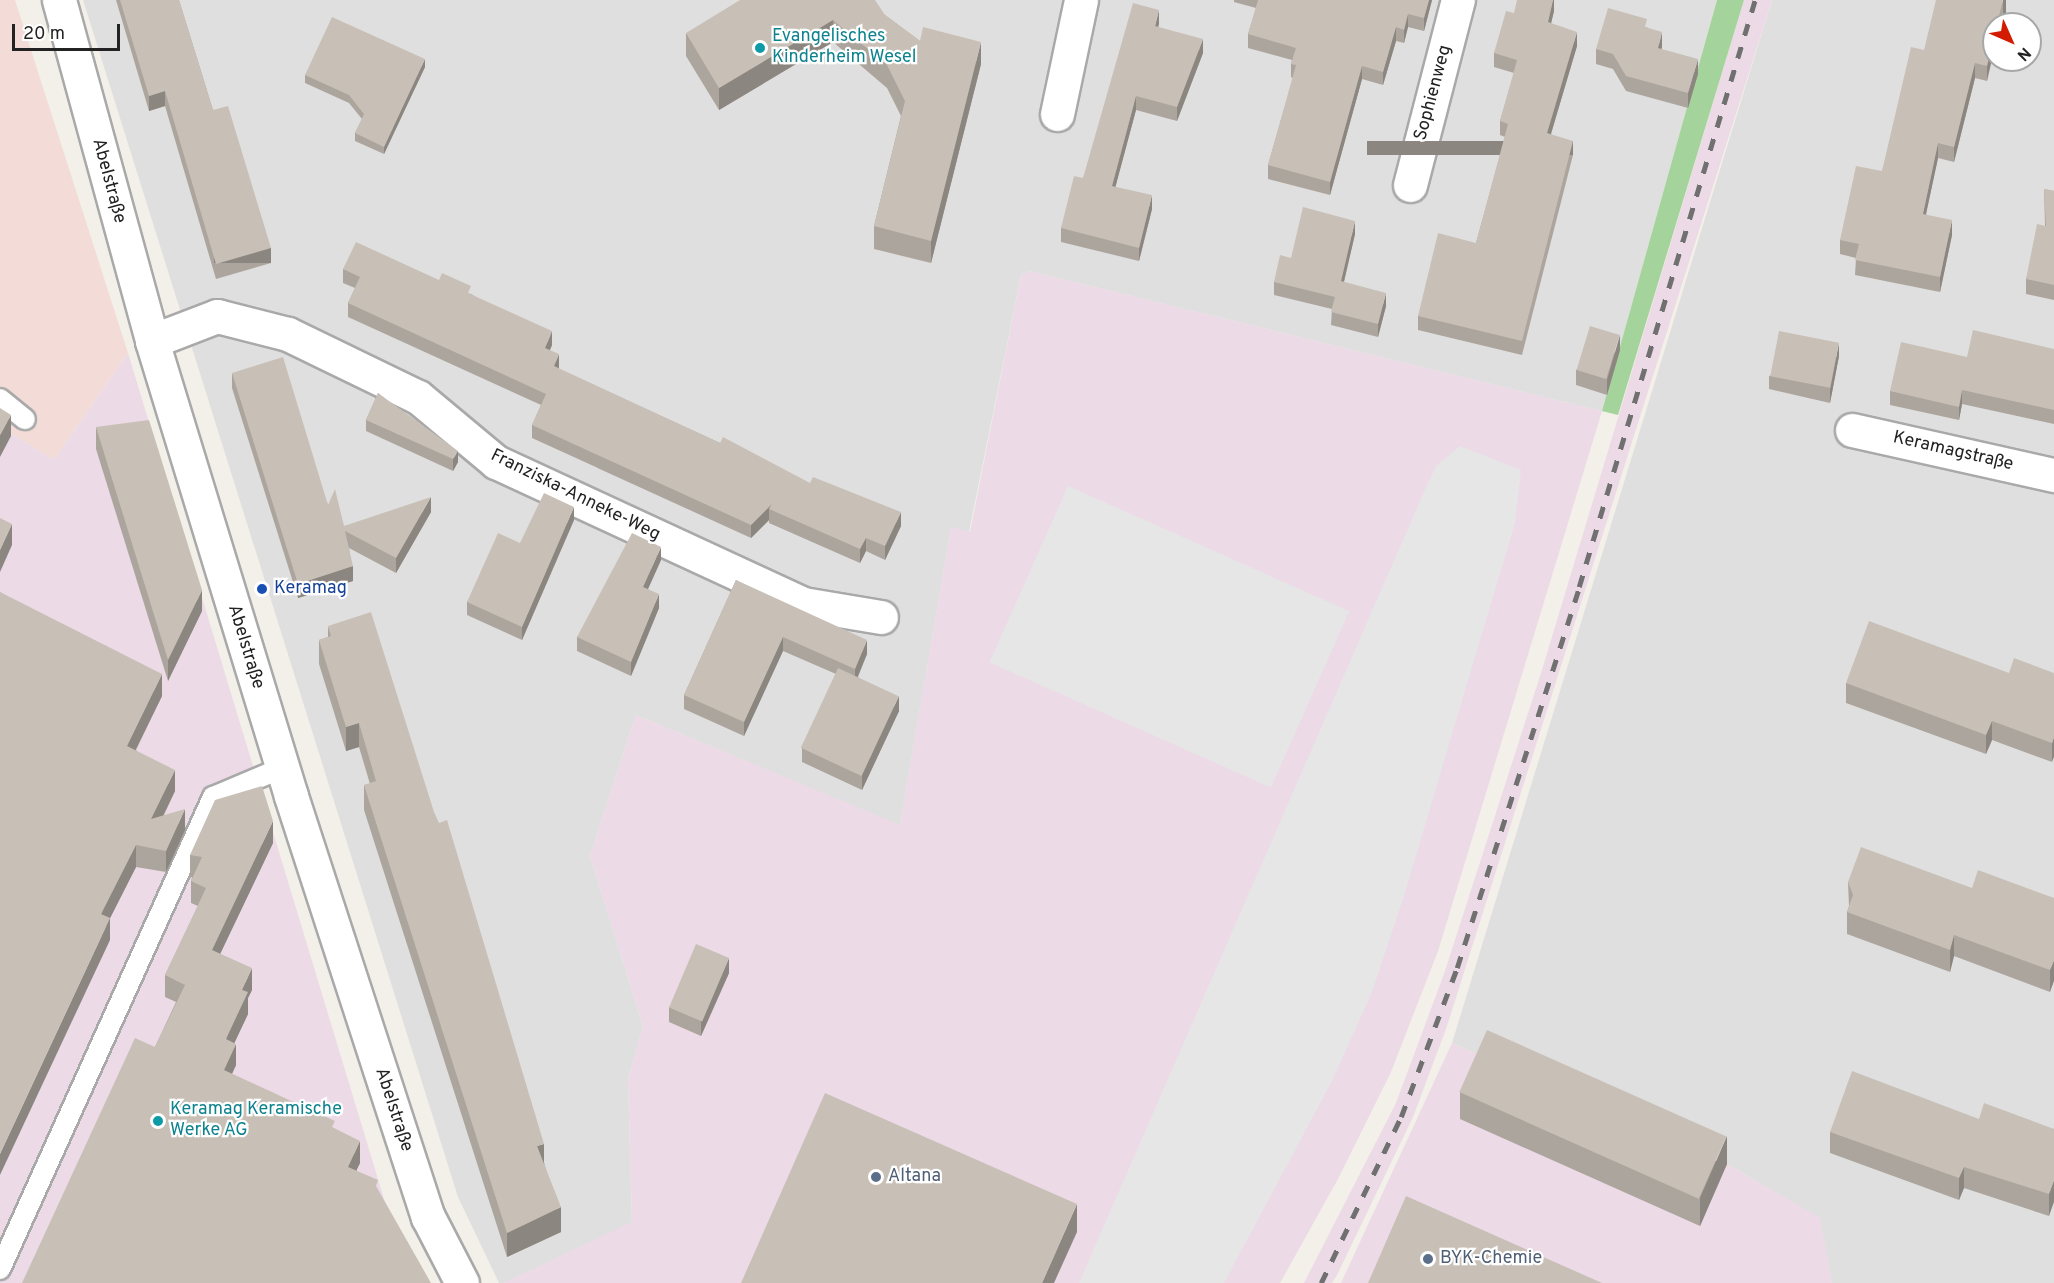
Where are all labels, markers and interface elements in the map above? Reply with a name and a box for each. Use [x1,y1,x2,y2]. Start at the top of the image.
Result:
scale bar [15,12,123,50]
north arrow [1982,12,2042,72]
text: 20 m [23,23,65,46]
place label: Evangelisches Kinderheim Wesel [772,27,917,70]
marker: Evangelisches Kinderheim Wesel [753,41,767,55]
text: N [2012,42,2034,64]
street label: Sophienweg [1411,43,1457,143]
street label: Abelstraße [86,136,130,226]
street label: Keramagstraße [1891,428,2015,476]
street label: Franziska-Anneke-Weg [487,445,663,547]
place label: Keramag [274,578,347,600]
marker: Keramag [255,582,269,596]
street label: Abelstraße [222,602,268,692]
street label: Abelstraße [369,1065,417,1155]
place label: Keramag Keramische Werke AG [170,1100,342,1142]
marker: Keramag Keramische Werke AG [151,1114,165,1128]
place label: Altana [888,1166,941,1188]
marker: Altana [869,1170,883,1184]
place label: BYK-Chemie [1440,1248,1542,1270]
marker: BYK-Chemie [1421,1252,1435,1266]

